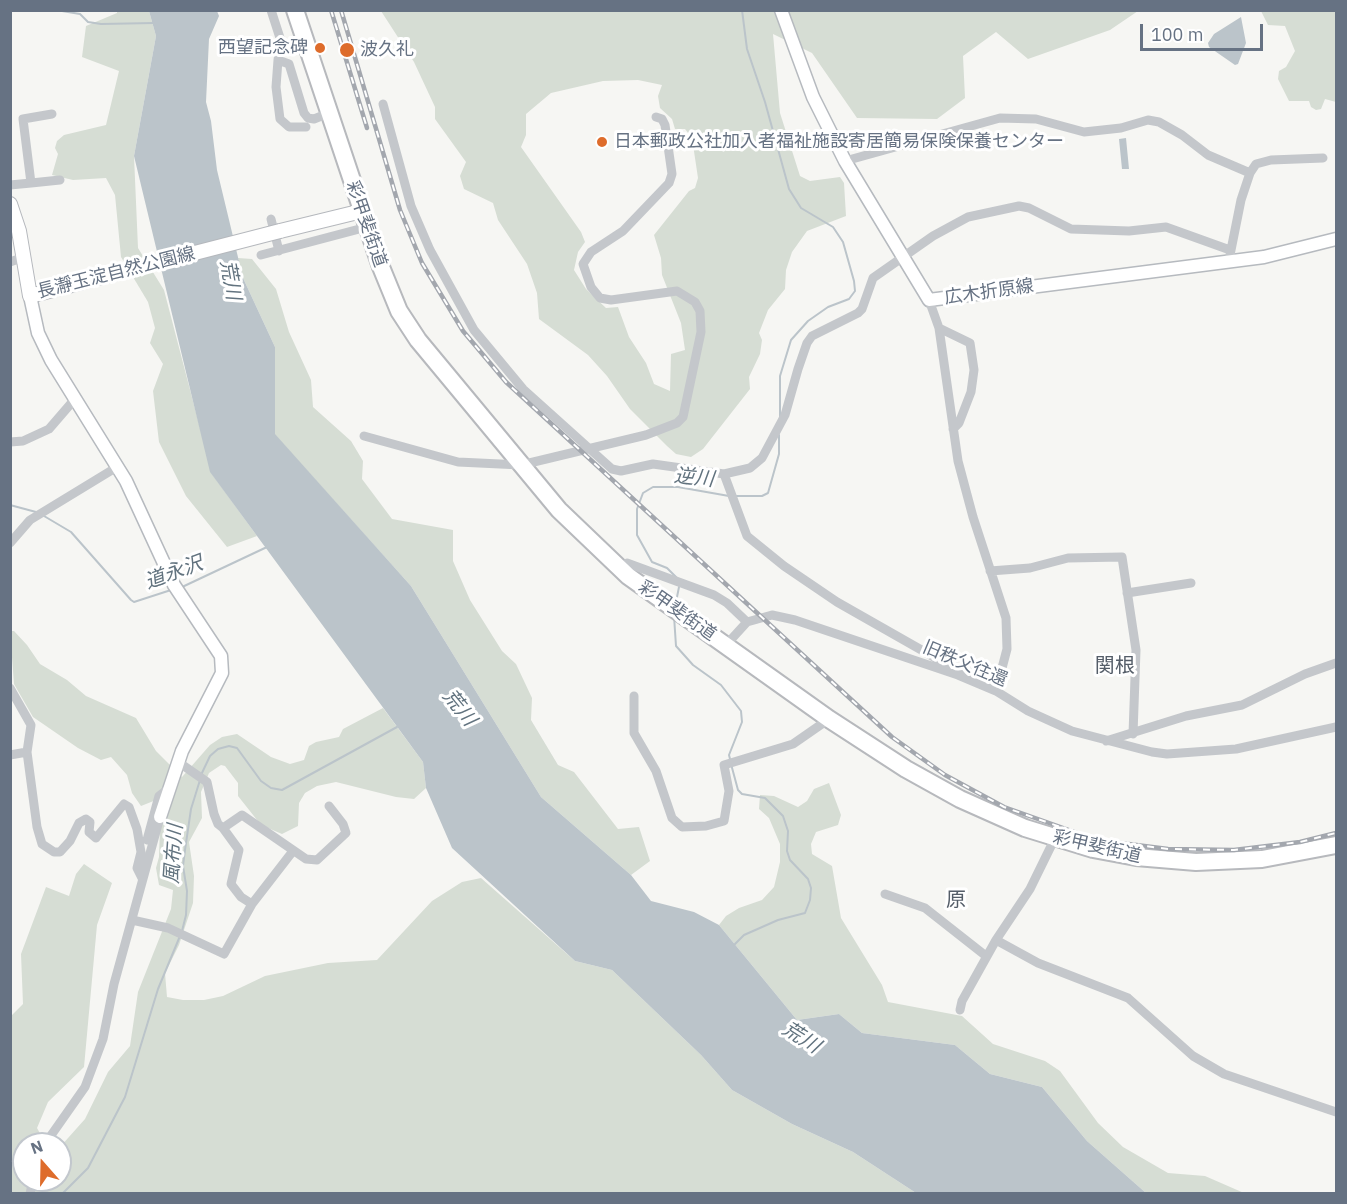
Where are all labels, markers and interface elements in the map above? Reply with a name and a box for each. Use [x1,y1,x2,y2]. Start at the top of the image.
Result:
scale bar [1143,12,1266,50]
text: 100 m [1151,23,1203,46]
place label: 西望記念碑 [218,37,308,59]
place label: 波久礼 [360,39,414,61]
marker: 西望記念碑 [313,41,327,55]
marker: 波久礼 [338,41,356,59]
place label: 日本郵政公社加入者福祉施設寄居簡易保険保養センター [614,131,1064,153]
marker: 日本郵政公社加入者福祉施設寄居簡易保険保養センター [595,135,609,149]
street label: 彩甲斐街道 [341,178,391,270]
street label: 長瀞玉淀自然公園線 [35,243,197,303]
water label: 荒川 [215,258,245,302]
street label: 広木折原線 [943,275,1035,309]
water label: 逆川 [673,464,715,492]
water label: 道永沢 [142,551,206,595]
street label: 彩甲斐街道 [634,576,720,646]
street label: 旧秩父往還 [919,636,1011,692]
district label: 関根 [1095,654,1135,678]
water label: 荒川 [437,685,481,731]
water label: 風布川 [160,823,188,885]
street label: 彩甲斐街道 [1051,826,1143,868]
district label: 原 [946,888,966,912]
water label: 荒川 [778,1017,824,1059]
north arrow [12,1132,72,1192]
text: N [28,1136,45,1158]

